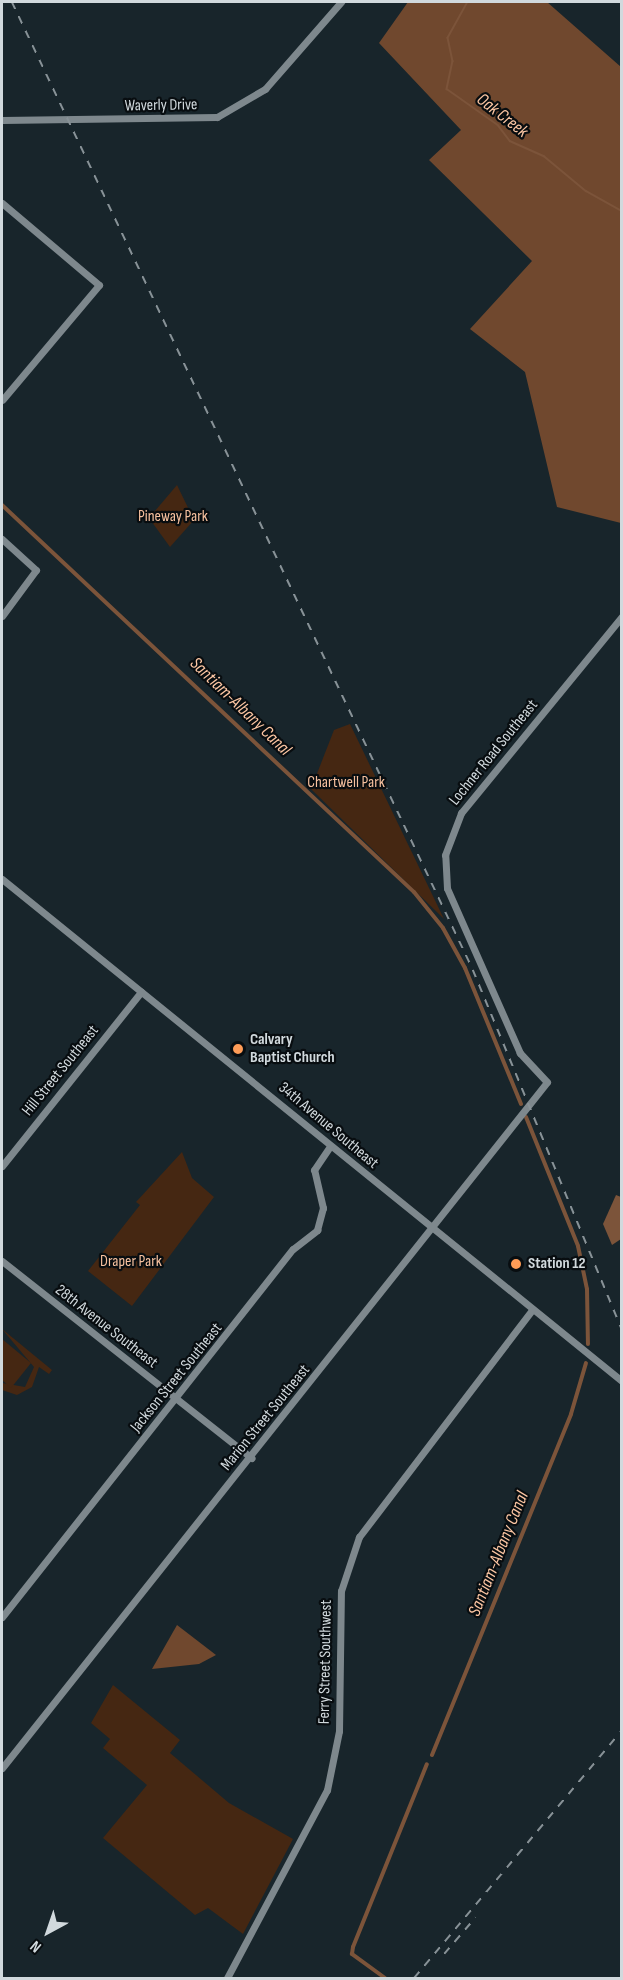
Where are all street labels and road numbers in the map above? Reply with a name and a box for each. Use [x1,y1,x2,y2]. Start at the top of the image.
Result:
street label: Waverly Drive [124,96,198,116]
street label: Lochner Road Southeast [446,696,542,810]
street label: Hill Street Southeast [19,1022,103,1120]
street label: 34th Avenue Southeast [274,1079,382,1173]
street label: 28th Avenue Southeast [51,1281,161,1373]
street label: Jackson Street Southeast [127,1320,227,1436]
street label: Marion Street Southeast [217,1361,315,1475]
street label: Ferry Street Southwest [315,1600,337,1724]

